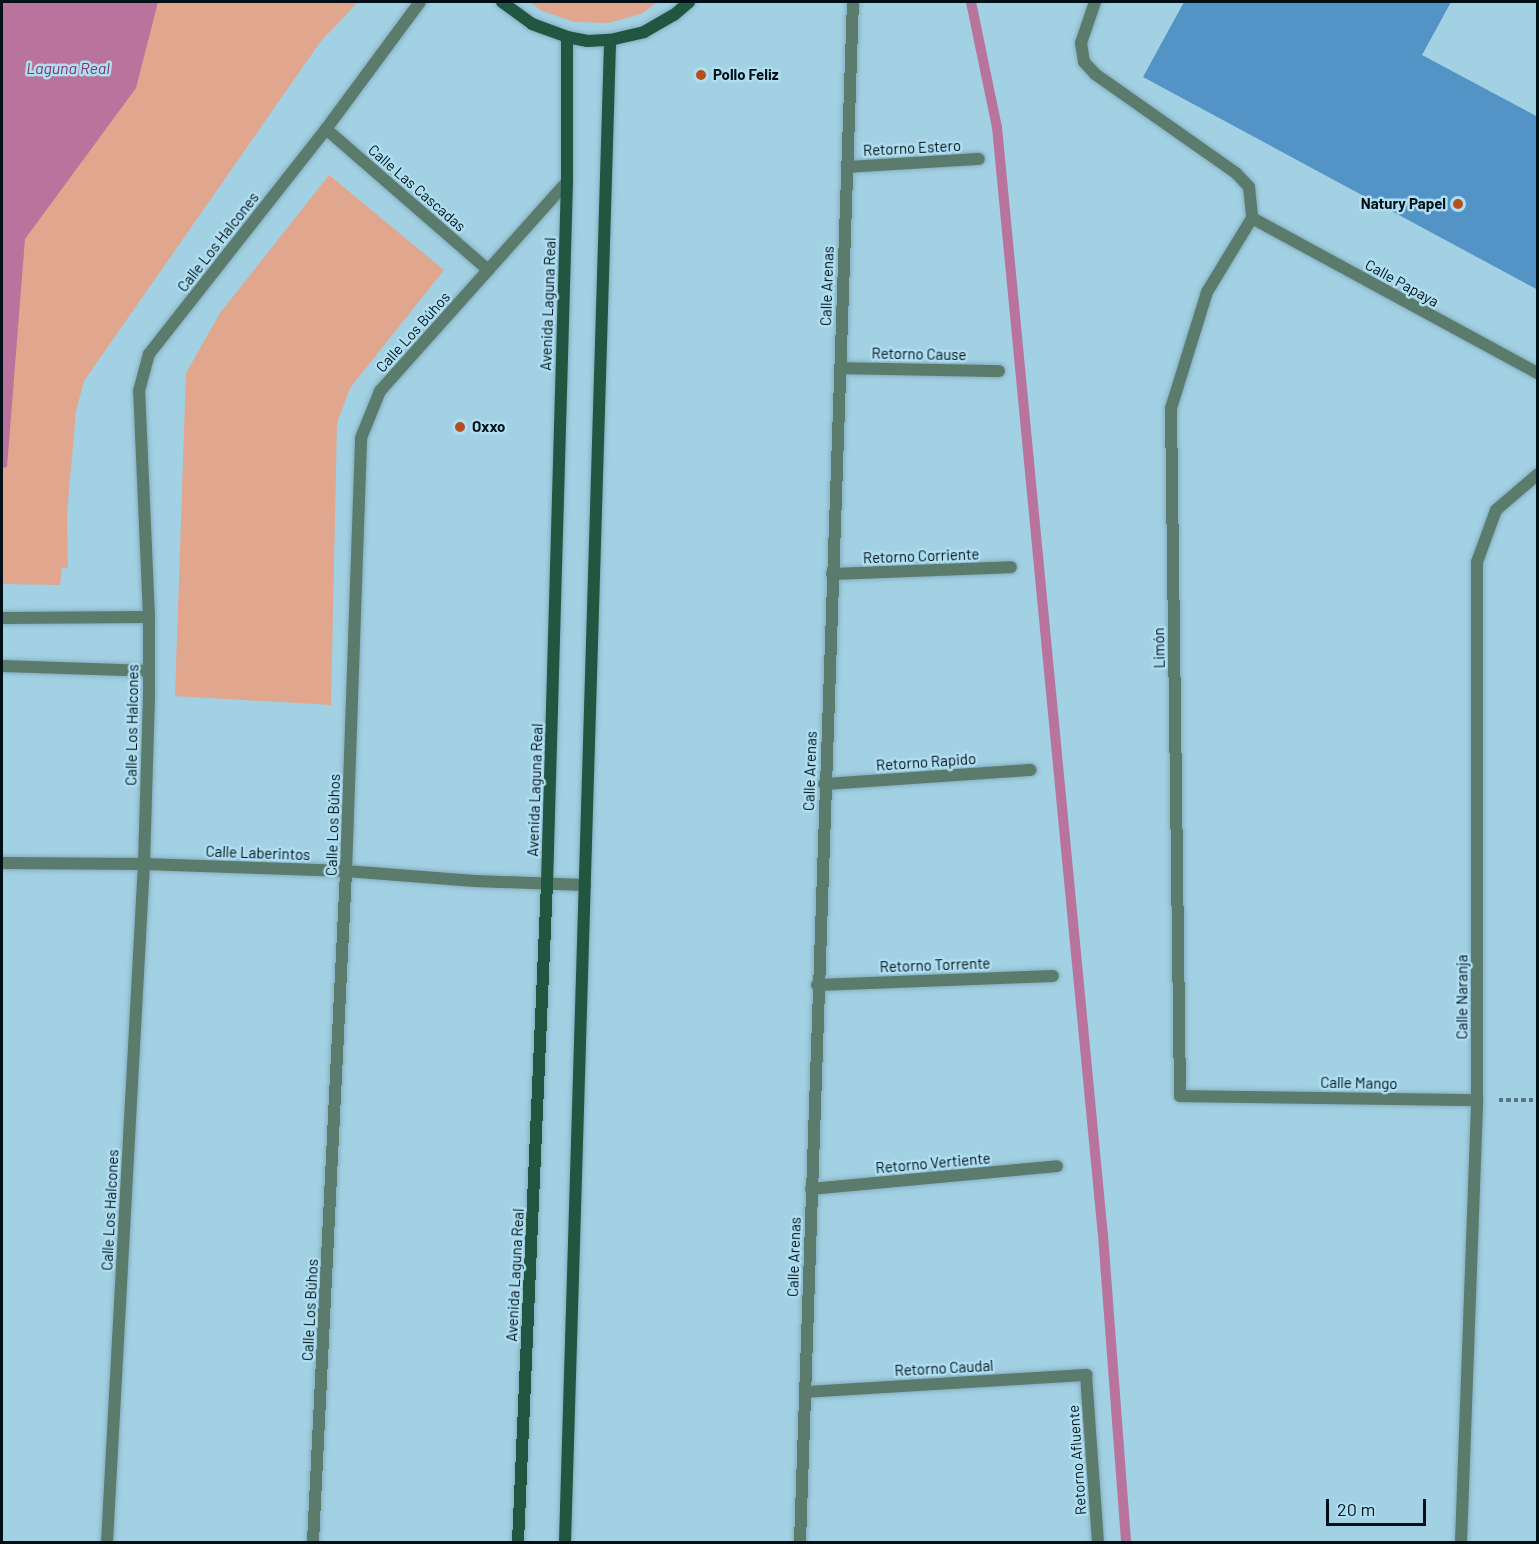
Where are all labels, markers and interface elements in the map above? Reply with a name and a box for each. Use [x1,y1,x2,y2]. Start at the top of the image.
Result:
water label: Laguna Real [26,58,110,78]
place label: Pollo Feliz [713,66,779,84]
marker: Pollo Feliz [694,68,708,82]
street label: Retorno Estero [863,136,961,160]
street label: Calle Las Cascadas [365,141,469,235]
street label: Calle Los Halcones [174,189,262,295]
place label: Natury Papel [1361,195,1446,213]
marker: Natury Papel [1451,197,1465,211]
street label: Avenida Laguna Real [537,237,559,371]
street label: Calle Arenas [817,246,837,326]
street label: Calle Papaya [1362,255,1442,311]
street label: Calle Los Búhos [372,288,454,376]
street label: Retorno Cause [871,344,967,364]
place label: Oxxo [472,418,505,436]
marker: Oxxo [453,420,467,434]
street label: Retorno Corriente [863,545,979,567]
street label: Limón [1150,627,1168,669]
street label: Calle Los Halcones [122,664,142,786]
street label: Avenida Laguna Real [524,723,546,857]
street label: Calle Arenas [800,731,820,811]
street label: Retorno Rapido [875,750,977,774]
street label: Calle Los Búhos [322,774,344,876]
street label: Calle Laberintos [205,842,311,864]
street label: Retorno Torrente [879,954,991,976]
street label: Calle Naranja [1453,955,1471,1039]
street label: Calle Mango [1320,1073,1398,1093]
street label: Calle Los Halcones [98,1149,122,1271]
street label: Retorno Vertiente [875,1149,991,1177]
street label: Avenida Laguna Real [503,1208,527,1342]
street label: Calle Arenas [784,1217,804,1297]
street label: Calle Los Búhos [298,1259,322,1361]
street label: Retorno Caudal [894,1356,994,1380]
street label: Retorno Afluente [1064,1404,1090,1516]
scale bar [1329,1487,1430,1525]
text: 20 m [1337,1498,1375,1520]

